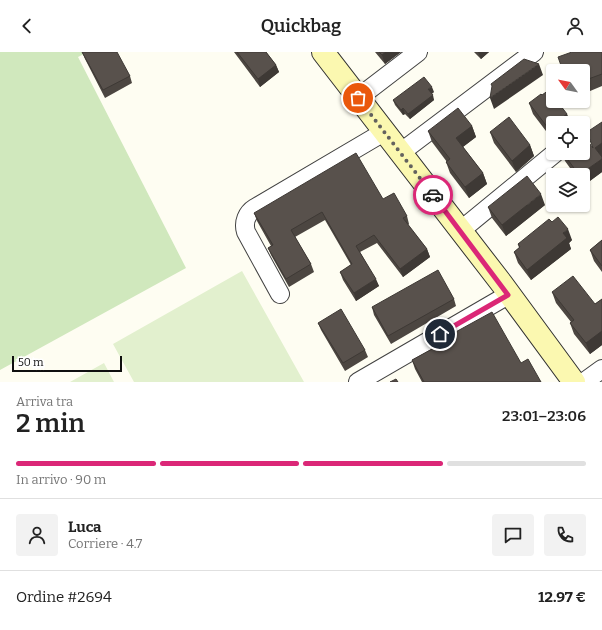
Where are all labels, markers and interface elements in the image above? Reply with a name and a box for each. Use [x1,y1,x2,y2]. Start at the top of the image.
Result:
icon: back [16,15,38,37]
text: Quickbag [261,15,341,37]
icon: person [564,15,586,37]
north arrow [546,64,590,108]
map controls [546,64,590,212]
pin [341,81,375,115]
icon: bag [347,87,369,109]
button: locate [546,116,590,160]
button: layers [546,168,590,212]
courier [413,175,453,215]
icon: car [422,184,444,206]
pin [423,317,457,351]
icon: home [429,323,451,345]
scale bar [12,354,122,373]
text: 50 m [18,356,44,369]
text: Arriva tra [16,394,73,409]
text: 23:01–23:06 [502,407,586,425]
text: 2 min [16,408,85,439]
text: In arrivo · 90 m [16,472,106,487]
button: person [16,514,58,556]
button: chat [492,514,534,556]
button: phone [544,514,586,556]
text: Luca [68,518,102,536]
text: Corriere · 4.7 [68,536,142,551]
text: Ordine #2694 [16,588,112,606]
text: 12.97 € [538,588,586,606]

